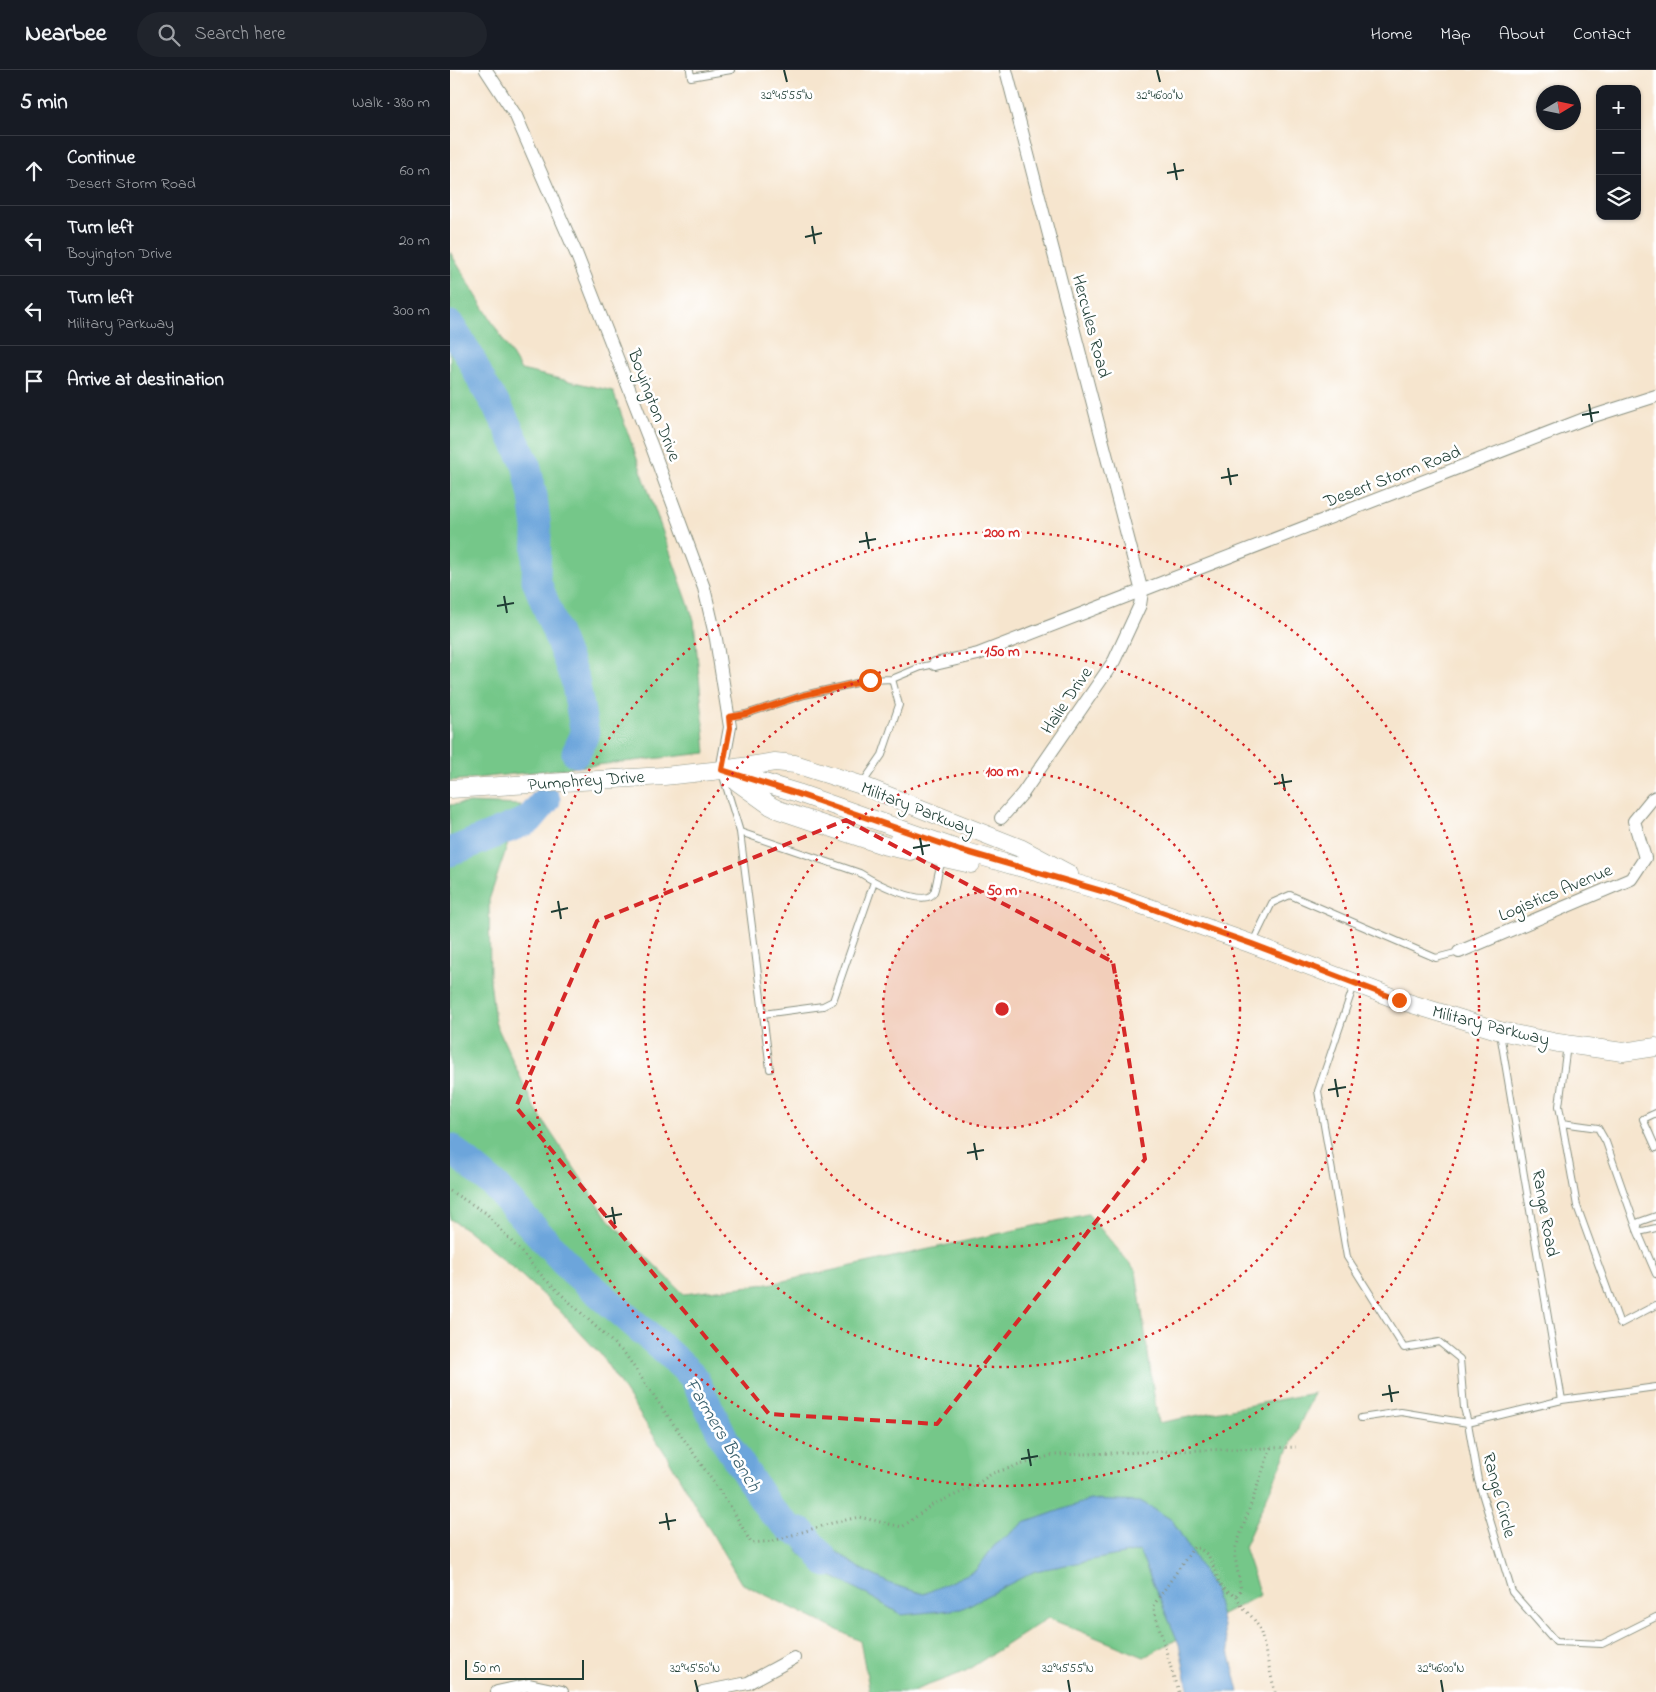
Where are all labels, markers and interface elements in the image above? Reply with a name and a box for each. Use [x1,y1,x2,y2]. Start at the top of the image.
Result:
search box [137,12,487,57]
text: Nearbee [25,17,107,52]
icon: search [155,21,183,49]
text: Search here [195,21,286,48]
text: Home [1371,22,1412,48]
text: Map [1440,22,1471,48]
text: About [1499,22,1545,48]
text: Contact [1573,22,1631,48]
north arrow [1536,85,1581,130]
map controls [1596,85,1641,220]
button: + [1596,85,1641,130]
text: 32°45'55"N [761,87,813,105]
text: 32°46'00"N [1137,87,1183,105]
text: 5 min [20,88,68,118]
text: Walk · 380 m [352,91,430,115]
button: − [1596,130,1641,175]
text: Continue [67,145,135,172]
icon: ahead [20,157,48,185]
text: 60 m [400,159,430,183]
text: Desert Storm Road [67,172,196,196]
button: layers [1596,175,1641,220]
text: Turn left [67,215,134,242]
icon: left [20,227,48,255]
text: 20 m [399,229,430,253]
text: Boyington Drive [67,242,172,266]
street label: Hercules Road [1064,272,1116,381]
text: Turn left [67,285,134,312]
icon: left [20,297,48,325]
text: 300 m [393,299,430,323]
text: Military Parkway [67,312,174,336]
street label: Boyington Drive [619,345,687,467]
icon: arrive [20,367,48,395]
text: Arrive at destination [67,367,224,394]
street label: Desert Storm Road [1320,440,1465,516]
text: 200 m [983,522,1020,544]
text: 150 m [984,641,1020,663]
street label: Haile Drive [1035,661,1100,740]
route start [859,669,882,692]
text: 100 m [985,761,1019,783]
street label: Pumphrey Drive [527,765,646,799]
street label: Military Parkway [856,776,978,844]
street label: Logistics Avenue [1495,858,1618,930]
text: 50 m [987,880,1018,902]
route end [1388,989,1411,1012]
centre of rings [993,1000,1011,1018]
street label: Military Parkway [1429,1000,1552,1054]
street label: Range Road [1523,1168,1565,1259]
water label: Farmers Branch [677,1374,767,1498]
street label: Range Circle [1473,1450,1522,1542]
scale bar [465,1657,584,1680]
text: 50 m [472,1658,500,1679]
text: 32°45'50"N [670,1660,720,1678]
text: 32°45'55"N [1042,1660,1094,1678]
text: 32°46'00"N [1418,1660,1464,1678]

